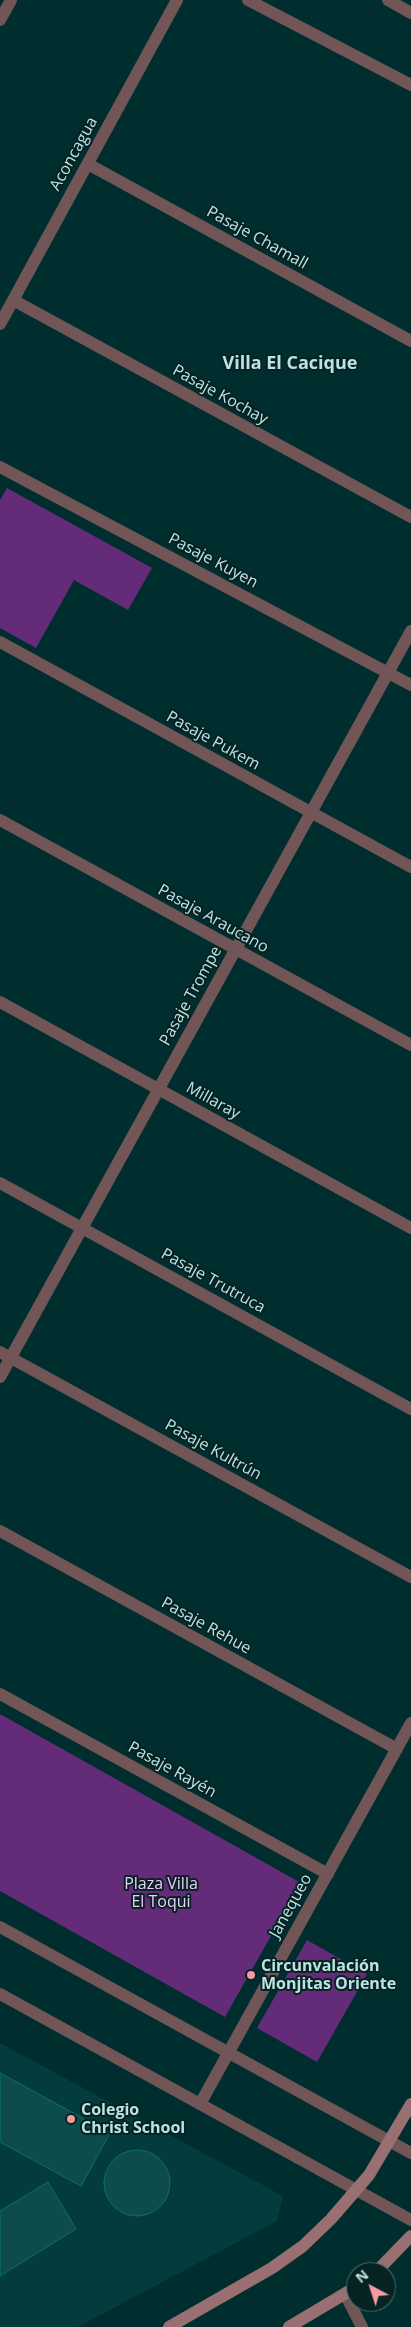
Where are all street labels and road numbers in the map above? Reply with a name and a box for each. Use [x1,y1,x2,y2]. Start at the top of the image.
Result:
street label: Aconcagua [46,114,102,194]
street label: Pasaje Chamall [203,202,311,274]
street label: Pasaje Kochay [169,361,271,429]
street label: Pasaje Kuyen [165,529,261,593]
street label: Pasaje Pukem [163,707,263,775]
street label: Pasaje Araucano [154,881,272,957]
street label: Pasaje Trompe [156,943,226,1049]
street label: Millaray [183,1078,243,1124]
street label: Pasaje Trutruca [158,1244,268,1318]
street label: Pasaje Kultrún [161,1415,265,1485]
street label: Pasaje Rehue [158,1593,254,1659]
street label: Pasaje Rayén [125,1738,219,1802]
street label: Janequeo [266,1871,316,1941]

